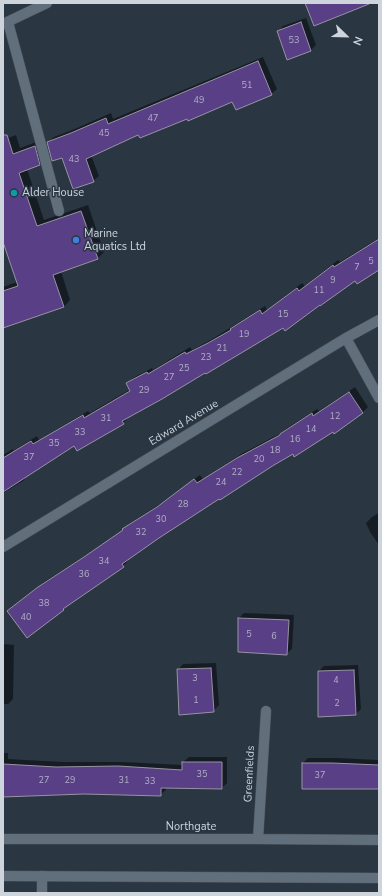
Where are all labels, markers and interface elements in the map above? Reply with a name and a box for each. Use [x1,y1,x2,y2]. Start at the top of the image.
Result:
north arrow [326,16,366,56]
text: N [349,34,366,48]
house number: 53 [289,36,299,46]
house number: 51 [242,81,252,91]
house number: 49 [194,96,204,106]
house number: 47 [148,114,158,124]
house number: 45 [99,129,109,139]
house number: 43 [69,155,79,165]
place label: Alder House [22,186,84,200]
marker: Alder House [9,188,19,198]
place label: Marine Aquatics Ltd [84,227,146,253]
marker: Marine Aquatics Ltd [71,235,81,245]
house number: 5 [368,257,374,267]
house number: 7 [354,263,360,273]
house number: 9 [330,276,336,286]
house number: 11 [314,286,324,296]
house number: 15 [278,310,288,320]
house number: 19 [239,330,249,340]
house number: 21 [217,344,227,354]
house number: 23 [201,353,211,363]
house number: 25 [179,364,189,374]
house number: 27 [164,373,174,383]
house number: 29 [139,386,149,396]
street label: Edward Avenue [147,397,221,449]
house number: 12 [330,412,340,422]
house number: 31 [101,414,111,424]
house number: 14 [306,425,316,435]
house number: 33 [75,428,85,438]
house number: 16 [290,435,300,445]
house number: 35 [49,439,59,449]
house number: 18 [270,446,280,456]
house number: 37 [24,453,34,463]
house number: 20 [254,455,264,465]
house number: 22 [232,468,242,478]
house number: 24 [216,478,226,488]
house number: 28 [178,500,188,510]
house number: 30 [156,515,166,525]
house number: 32 [136,528,146,538]
house number: 34 [99,557,109,567]
house number: 36 [79,570,89,580]
house number: 38 [39,599,49,609]
house number: 40 [21,613,31,623]
house number: 5 [246,630,252,640]
house number: 6 [271,632,277,642]
house number: 3 [192,674,198,684]
house number: 4 [333,676,339,686]
house number: 1 [193,696,199,706]
house number: 2 [334,699,340,709]
street label: Greenfields [242,745,258,803]
house number: 35 [197,770,207,780]
house number: 37 [315,771,325,781]
house number: 27 [39,776,49,786]
house number: 29 [65,776,75,786]
house number: 31 [119,776,129,786]
house number: 33 [145,777,155,787]
street label: Northgate [166,820,216,834]

